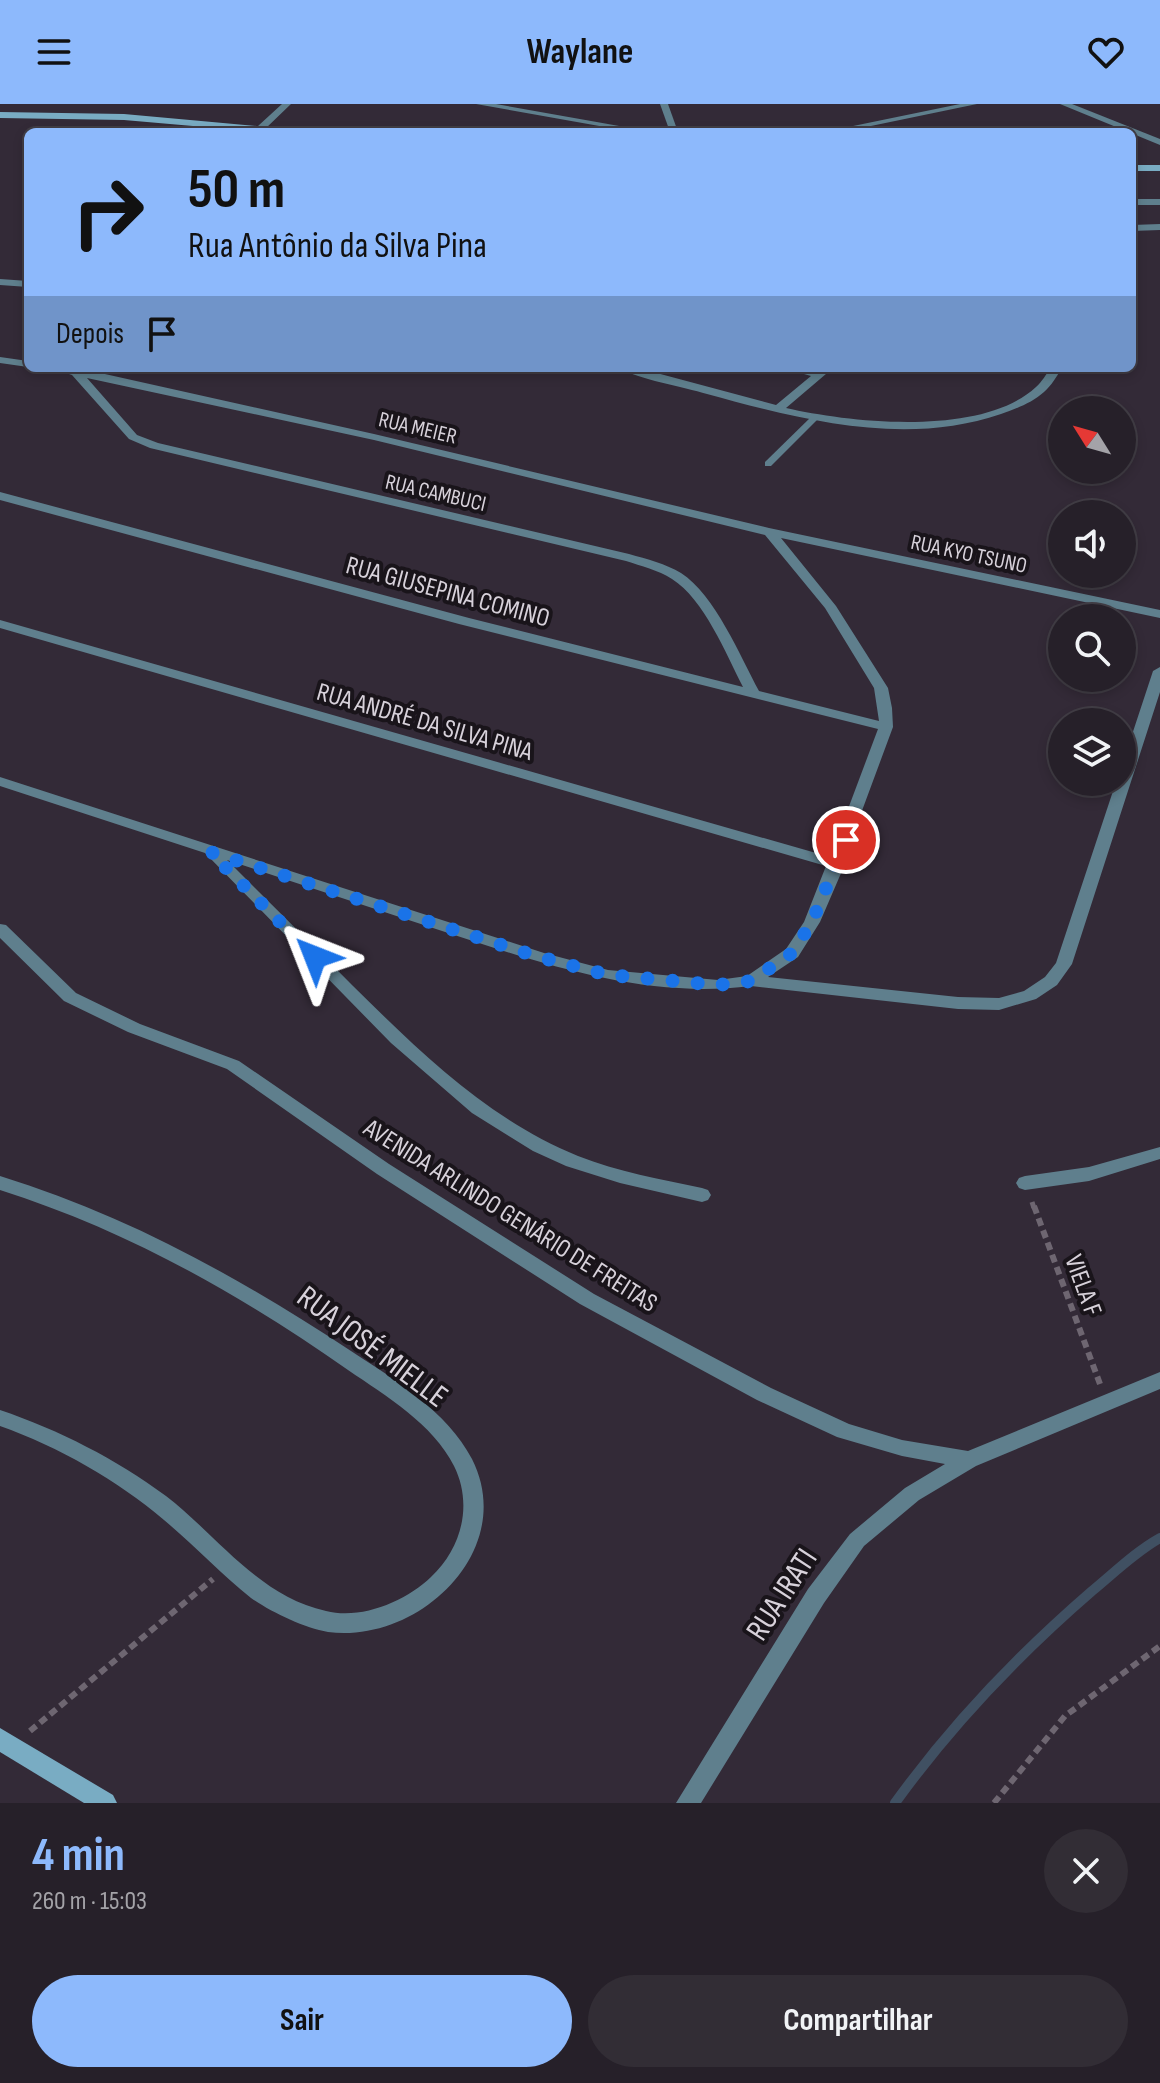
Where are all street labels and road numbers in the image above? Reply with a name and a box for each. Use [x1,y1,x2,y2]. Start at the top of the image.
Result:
street label: RUA MEIER [376,406,459,451]
street label: RUA CAMBUCI [383,469,489,518]
street label: RUA KYO TSUNO [908,529,1029,580]
street label: RUA GIUSEPINA COMINO [342,550,553,635]
street label: RUA ANDRÉ DA SILVA PINA [313,677,537,768]
street label: AVENIDA ARLINDO GENÁRIO DE FREITAS [357,1113,663,1319]
street label: VIELA F [1057,1251,1108,1320]
street label: RUA JOSÉ MIELLE [289,1278,455,1417]
street label: RUA IRATI [738,1541,826,1648]

